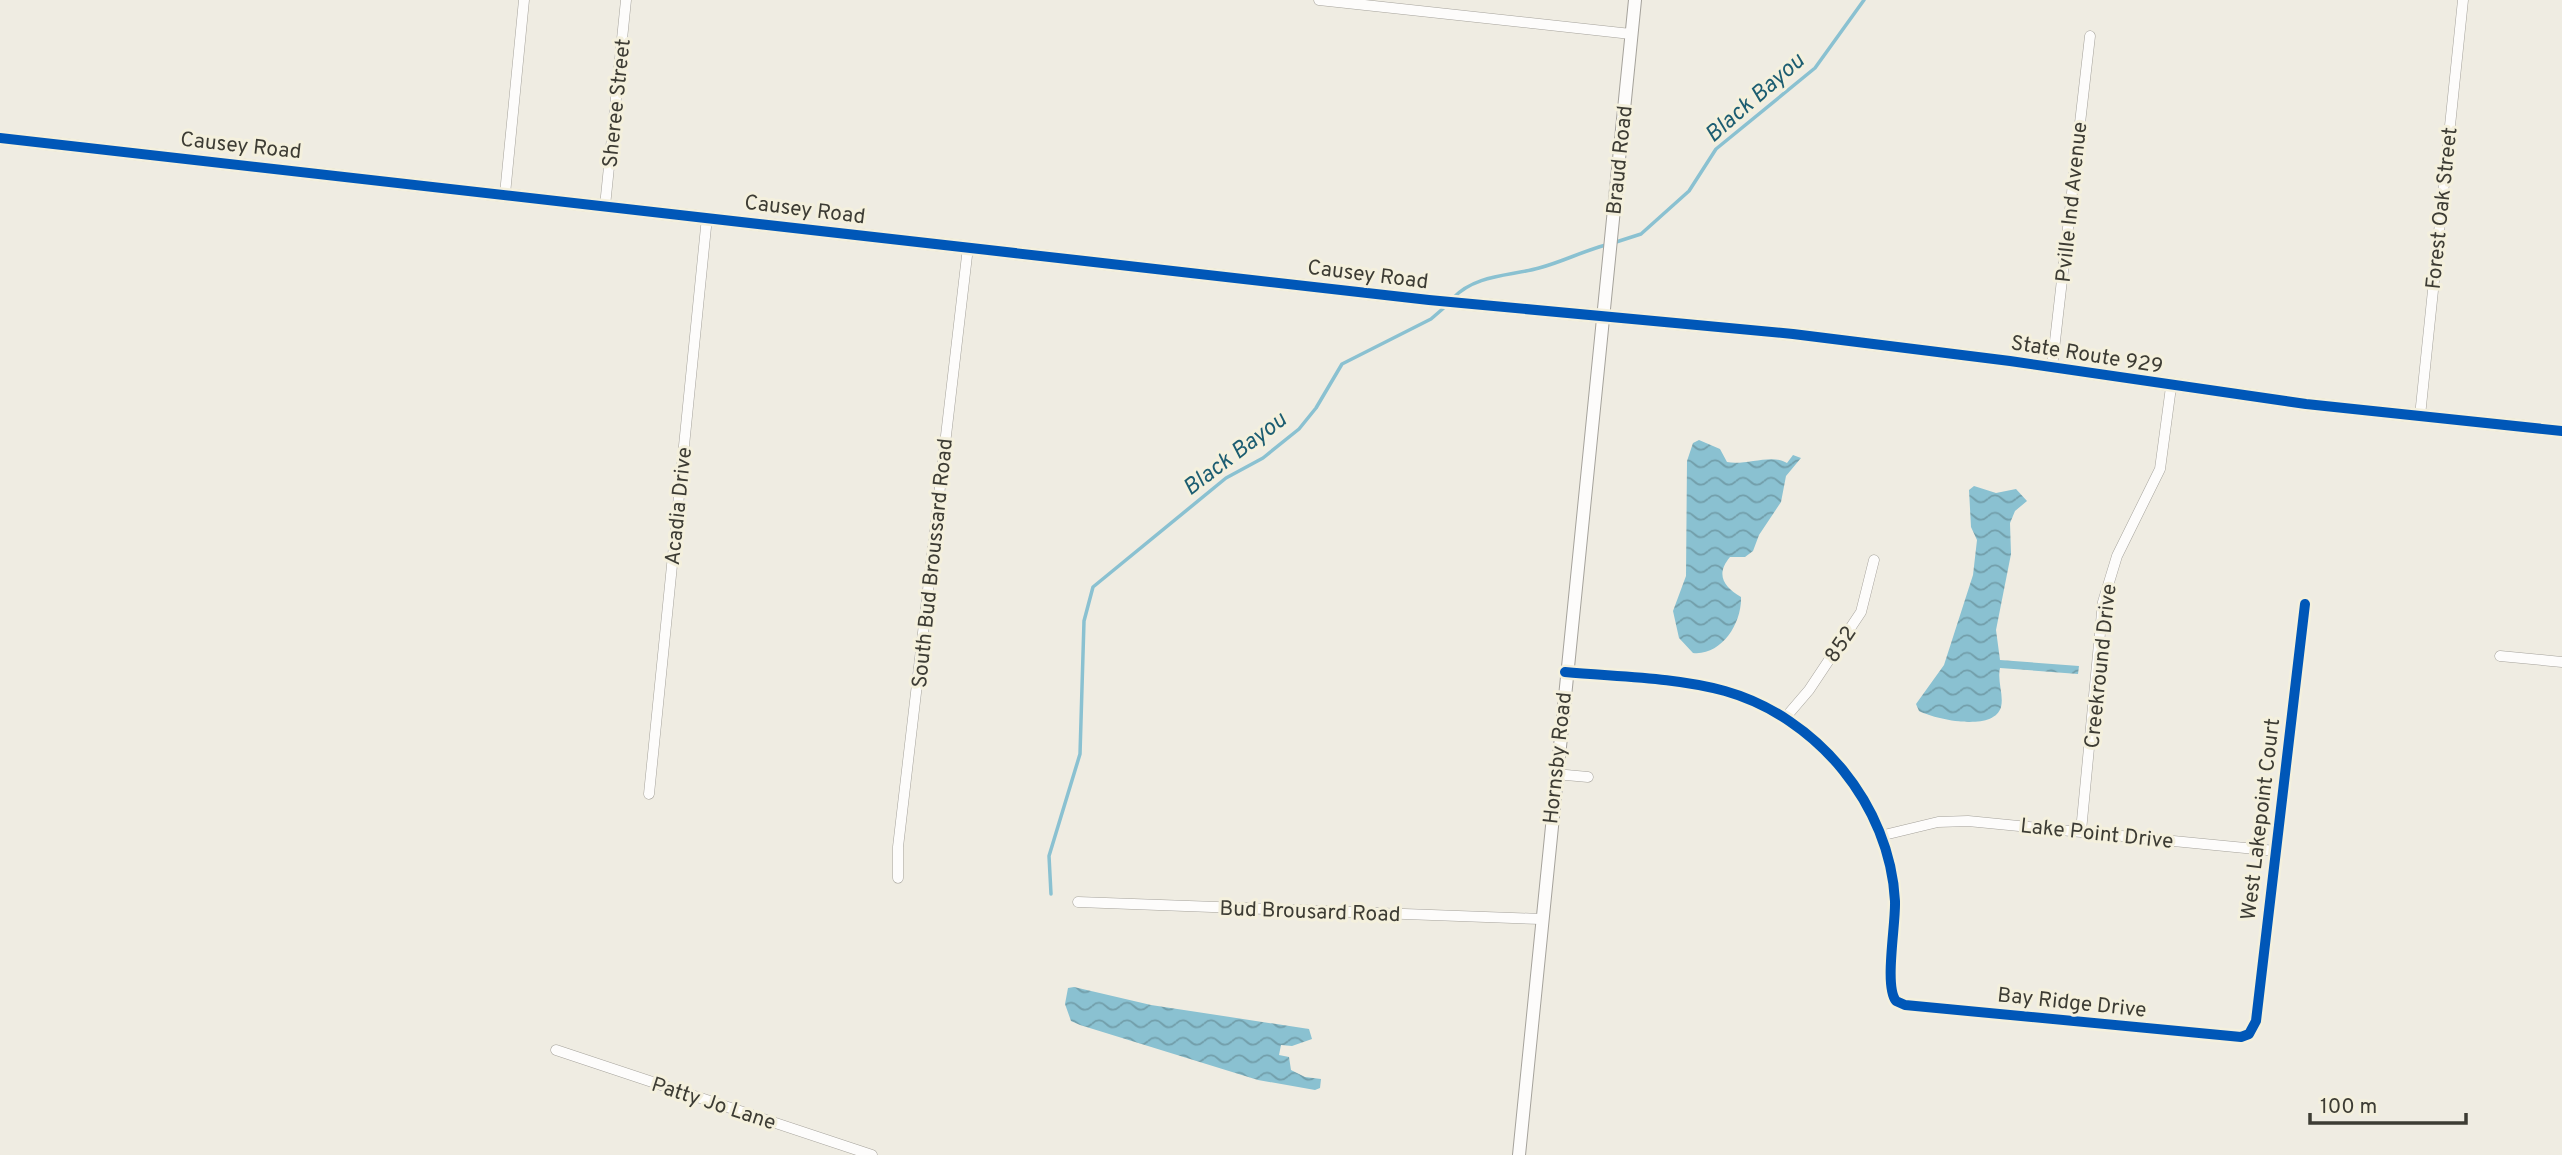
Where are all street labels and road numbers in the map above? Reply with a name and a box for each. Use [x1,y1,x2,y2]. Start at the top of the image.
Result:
street label: Sheree Street [597,37,638,169]
street label: Braud Road [1601,104,1640,216]
street label: Pville Ind Avenue [2051,120,2094,284]
street label: Forest Oak Street [2421,126,2464,291]
street label: Causey Road [179,127,303,166]
street label: Causey Road [743,190,867,231]
street label: Causey Road [1306,255,1430,296]
street label: State Route 929 [2009,330,2165,381]
street label: South Bud Broussard Road [907,437,960,689]
street label: Acadia Drive [660,446,699,567]
street label: Creekround Drive [2079,582,2124,750]
street label: 852 [1819,621,1863,668]
street label: Hornsby Road [1538,691,1579,825]
street label: West Lakepoint Court [2236,717,2287,922]
street label: Lake Point Drive [2019,813,2175,856]
street label: Bud Brousard Road [1219,896,1401,929]
street label: Bay Ridge Drive [1996,982,2148,1025]
street label: Patty Jo Lane [648,1072,779,1137]

